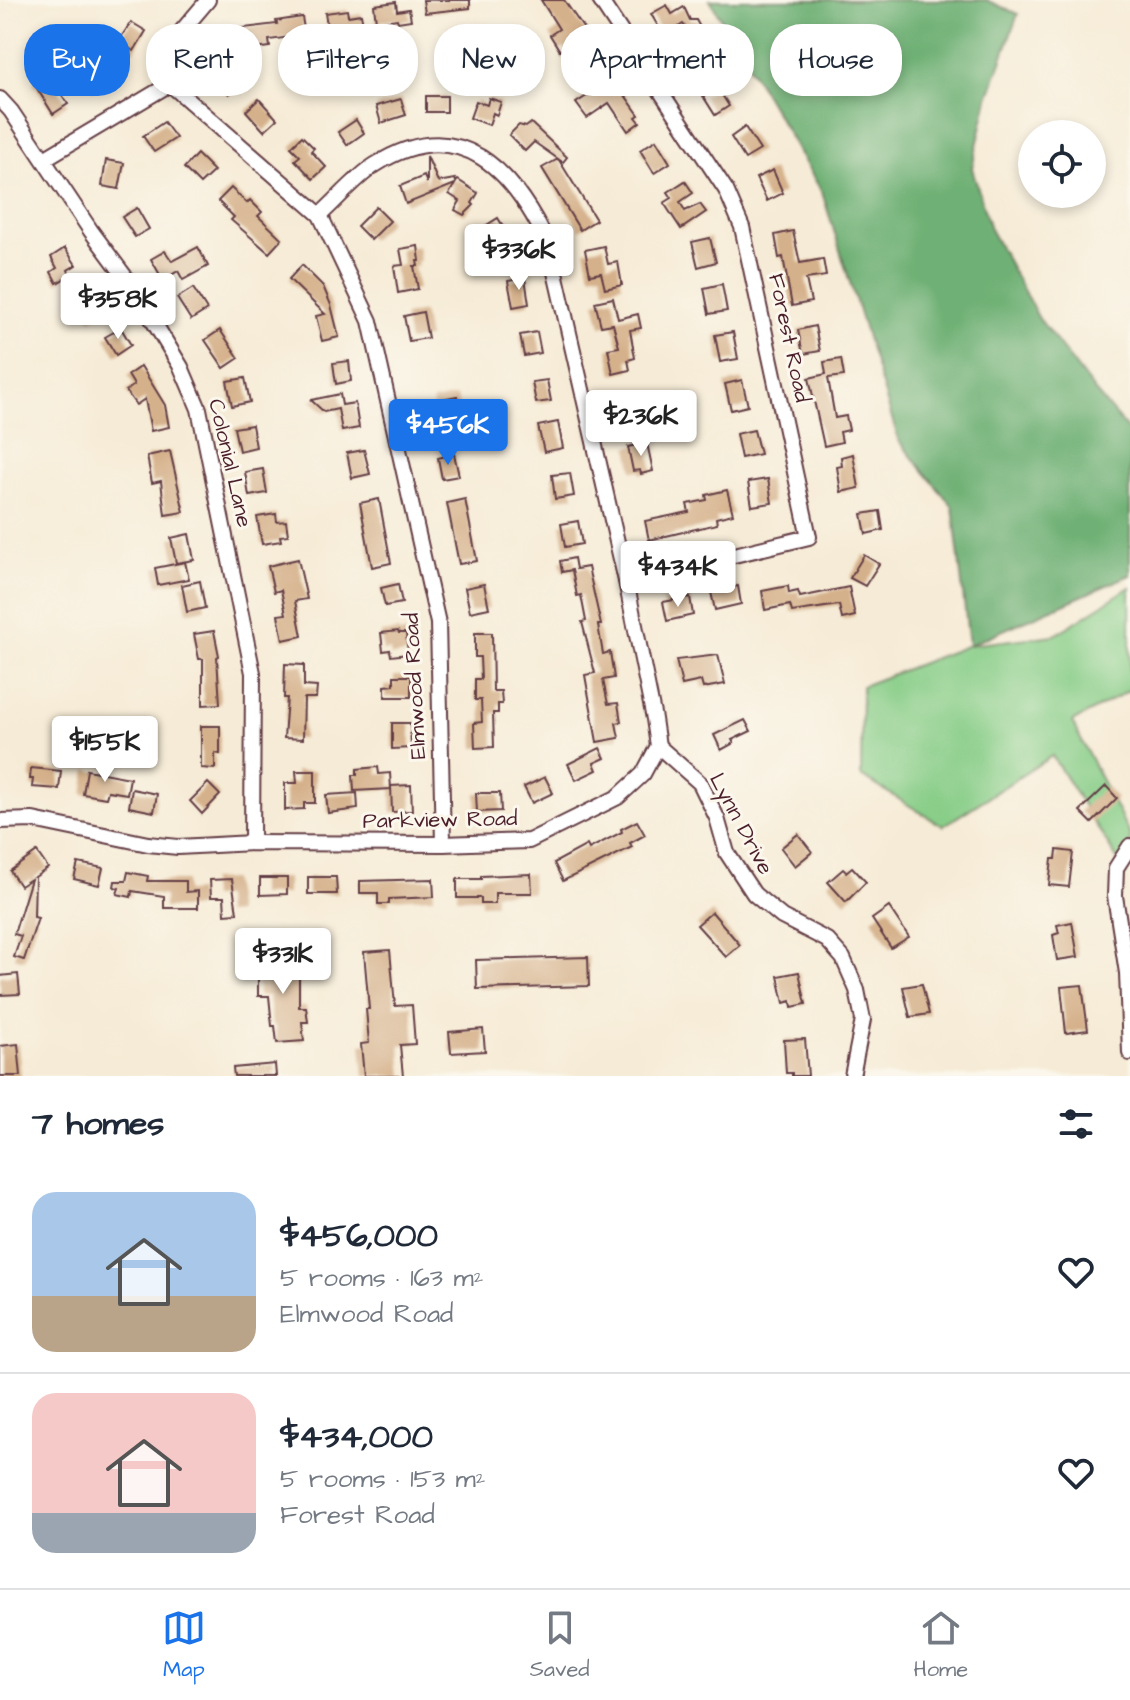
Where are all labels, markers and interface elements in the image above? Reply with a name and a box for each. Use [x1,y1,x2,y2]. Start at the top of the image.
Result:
chip: Buy [24,24,130,96]
chip: Rent [146,24,262,96]
chip: Filters [278,24,418,96]
chip: New [434,24,545,96]
chip: Apartment [561,24,754,96]
chip: House [770,24,902,96]
map controls [1018,120,1106,208]
button: locate [1018,120,1106,208]
pin: $336K [463,224,575,292]
text: $336K [483,232,555,268]
street label: Forest Road [760,271,818,405]
pin: $358K [62,273,174,341]
text: $358K [79,281,157,317]
pin: $236K [585,390,697,458]
street label: Colonial Lane [200,396,260,530]
text: $236K [604,398,678,434]
pin: $456K [392,399,504,467]
text: $456K [407,407,489,443]
pin: $434K [622,541,734,609]
text: $434K [639,549,717,585]
street label: Elmwood Road [396,612,434,760]
pin: $155K [49,716,161,784]
text: $155K [70,724,140,760]
street label: Lynn Drive [700,768,781,881]
street label: Parkview Road [362,803,518,837]
pin: $331K [227,928,339,996]
text: $331K [253,936,313,972]
text: 7 homes [32,1100,164,1148]
icon: filters [1054,1102,1098,1146]
text: $456,000 [280,1212,438,1260]
icon: home [96,1224,192,1320]
icon: heart [1054,1250,1098,1294]
text: 5 rooms · 163 m² [280,1260,483,1296]
text: Elmwood Road [280,1296,453,1332]
text: $434,000 [280,1413,433,1461]
icon: home [96,1425,192,1521]
icon: heart [1054,1451,1098,1495]
text: 5 rooms · 153 m² [280,1461,486,1497]
text: Forest Road [280,1497,435,1533]
tab: Map [162,1606,206,1685]
tab: Saved [530,1606,590,1685]
tab: Home [913,1606,968,1685]

